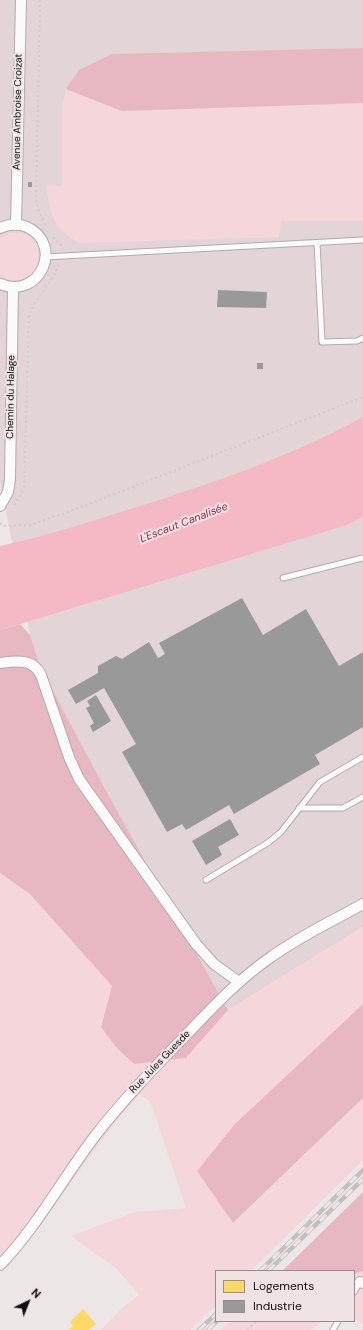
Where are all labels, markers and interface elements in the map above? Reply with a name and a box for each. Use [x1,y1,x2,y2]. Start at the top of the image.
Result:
street label: Avenue Ambroise Croizat [11,54,25,170]
street label: Chemin du Halage [4,355,18,439]
water label: L'Escaut Canalisée [138,500,230,546]
street label: Rue Jules Guesde [127,1028,193,1096]
legend [215,1270,355,1322]
text: Logements [253,1278,314,1294]
north arrow [8,1282,48,1322]
text: N [28,1285,44,1301]
text: Industrie [253,1298,302,1314]

